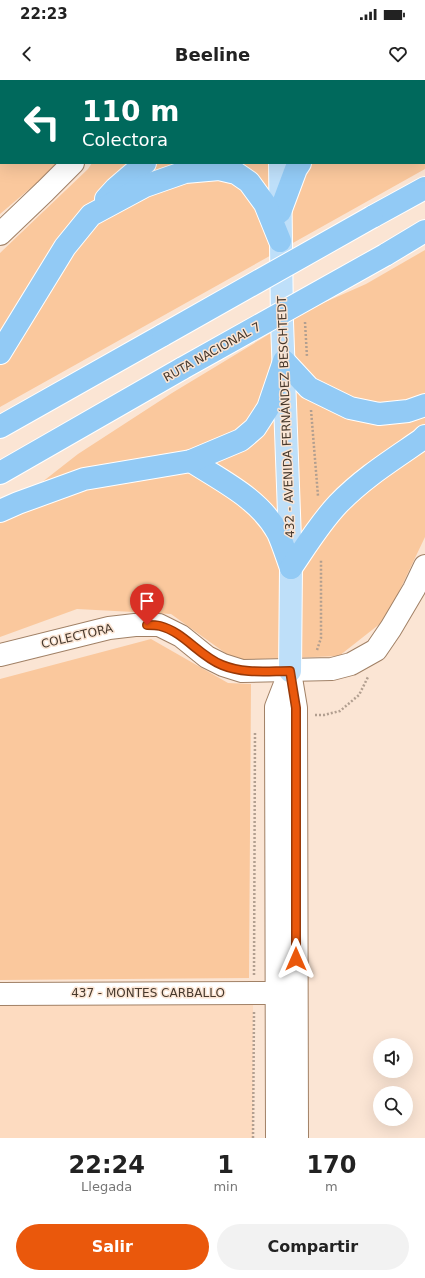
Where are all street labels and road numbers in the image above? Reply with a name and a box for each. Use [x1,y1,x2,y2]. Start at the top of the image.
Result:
street label: 432 - AVENIDA FERNÁNDEZ BESCHTEDT [274,295,297,538]
street label: RUTA NACIONAL 7 [161,319,263,385]
street label: COLECTORA [40,621,115,651]
street label: 437 - MONTES CARBALLO [71,986,225,1000]

